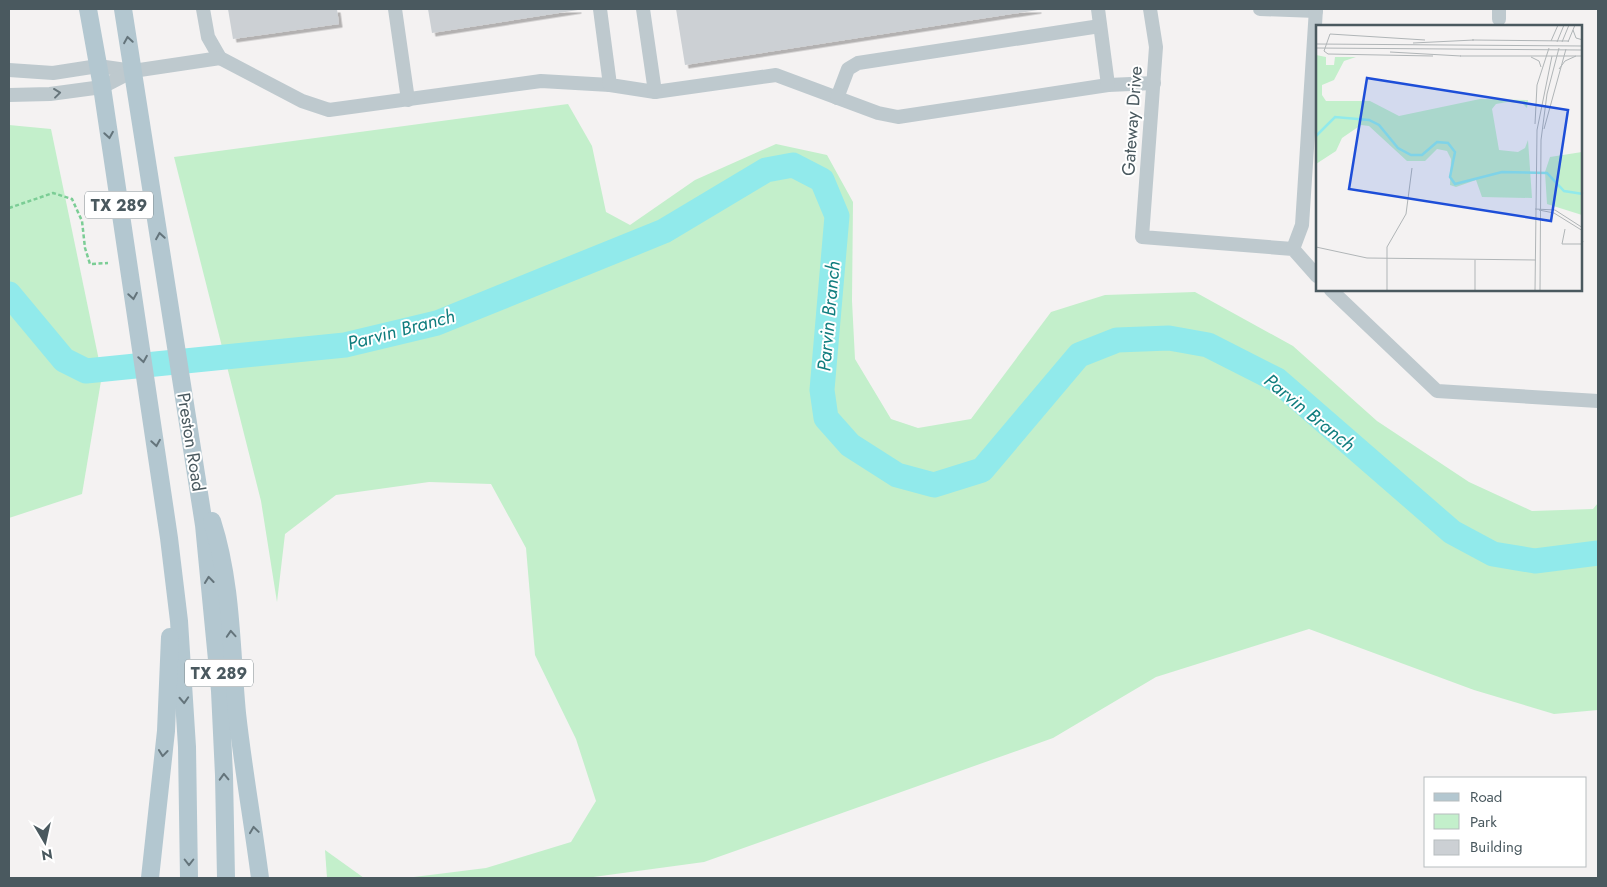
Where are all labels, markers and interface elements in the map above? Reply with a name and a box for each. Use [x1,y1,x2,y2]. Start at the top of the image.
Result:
inset map [1316,25,1582,291]
one-way arrow [124,36,134,44]
street label: Gateway Drive [1115,65,1149,177]
one-way arrow [54,88,62,99]
one-way arrow [103,132,114,140]
road number: TX 289 [85,192,153,218]
one-way arrow [155,232,166,240]
water label: Parvin Branch [810,260,847,372]
one-way arrow [127,292,138,300]
water label: Parvin Branch [344,302,458,357]
one-way arrow [137,355,147,363]
water label: Parvin Branch [1258,367,1361,458]
street label: Preston Road [170,391,212,493]
one-way arrow [150,440,161,448]
one-way arrow [204,576,215,584]
one-way arrow [226,630,237,638]
road number: TX 289 [185,660,253,686]
one-way arrow [179,696,190,704]
one-way arrow [158,749,169,757]
one-way arrow [219,773,229,780]
legend [1424,777,1587,867]
text: Road [1470,786,1502,808]
text: Park [1470,811,1497,833]
north arrow [20,817,70,867]
one-way arrow [249,826,260,834]
text: Building [1470,836,1522,858]
text: N [40,844,54,866]
one-way arrow [184,858,194,866]

